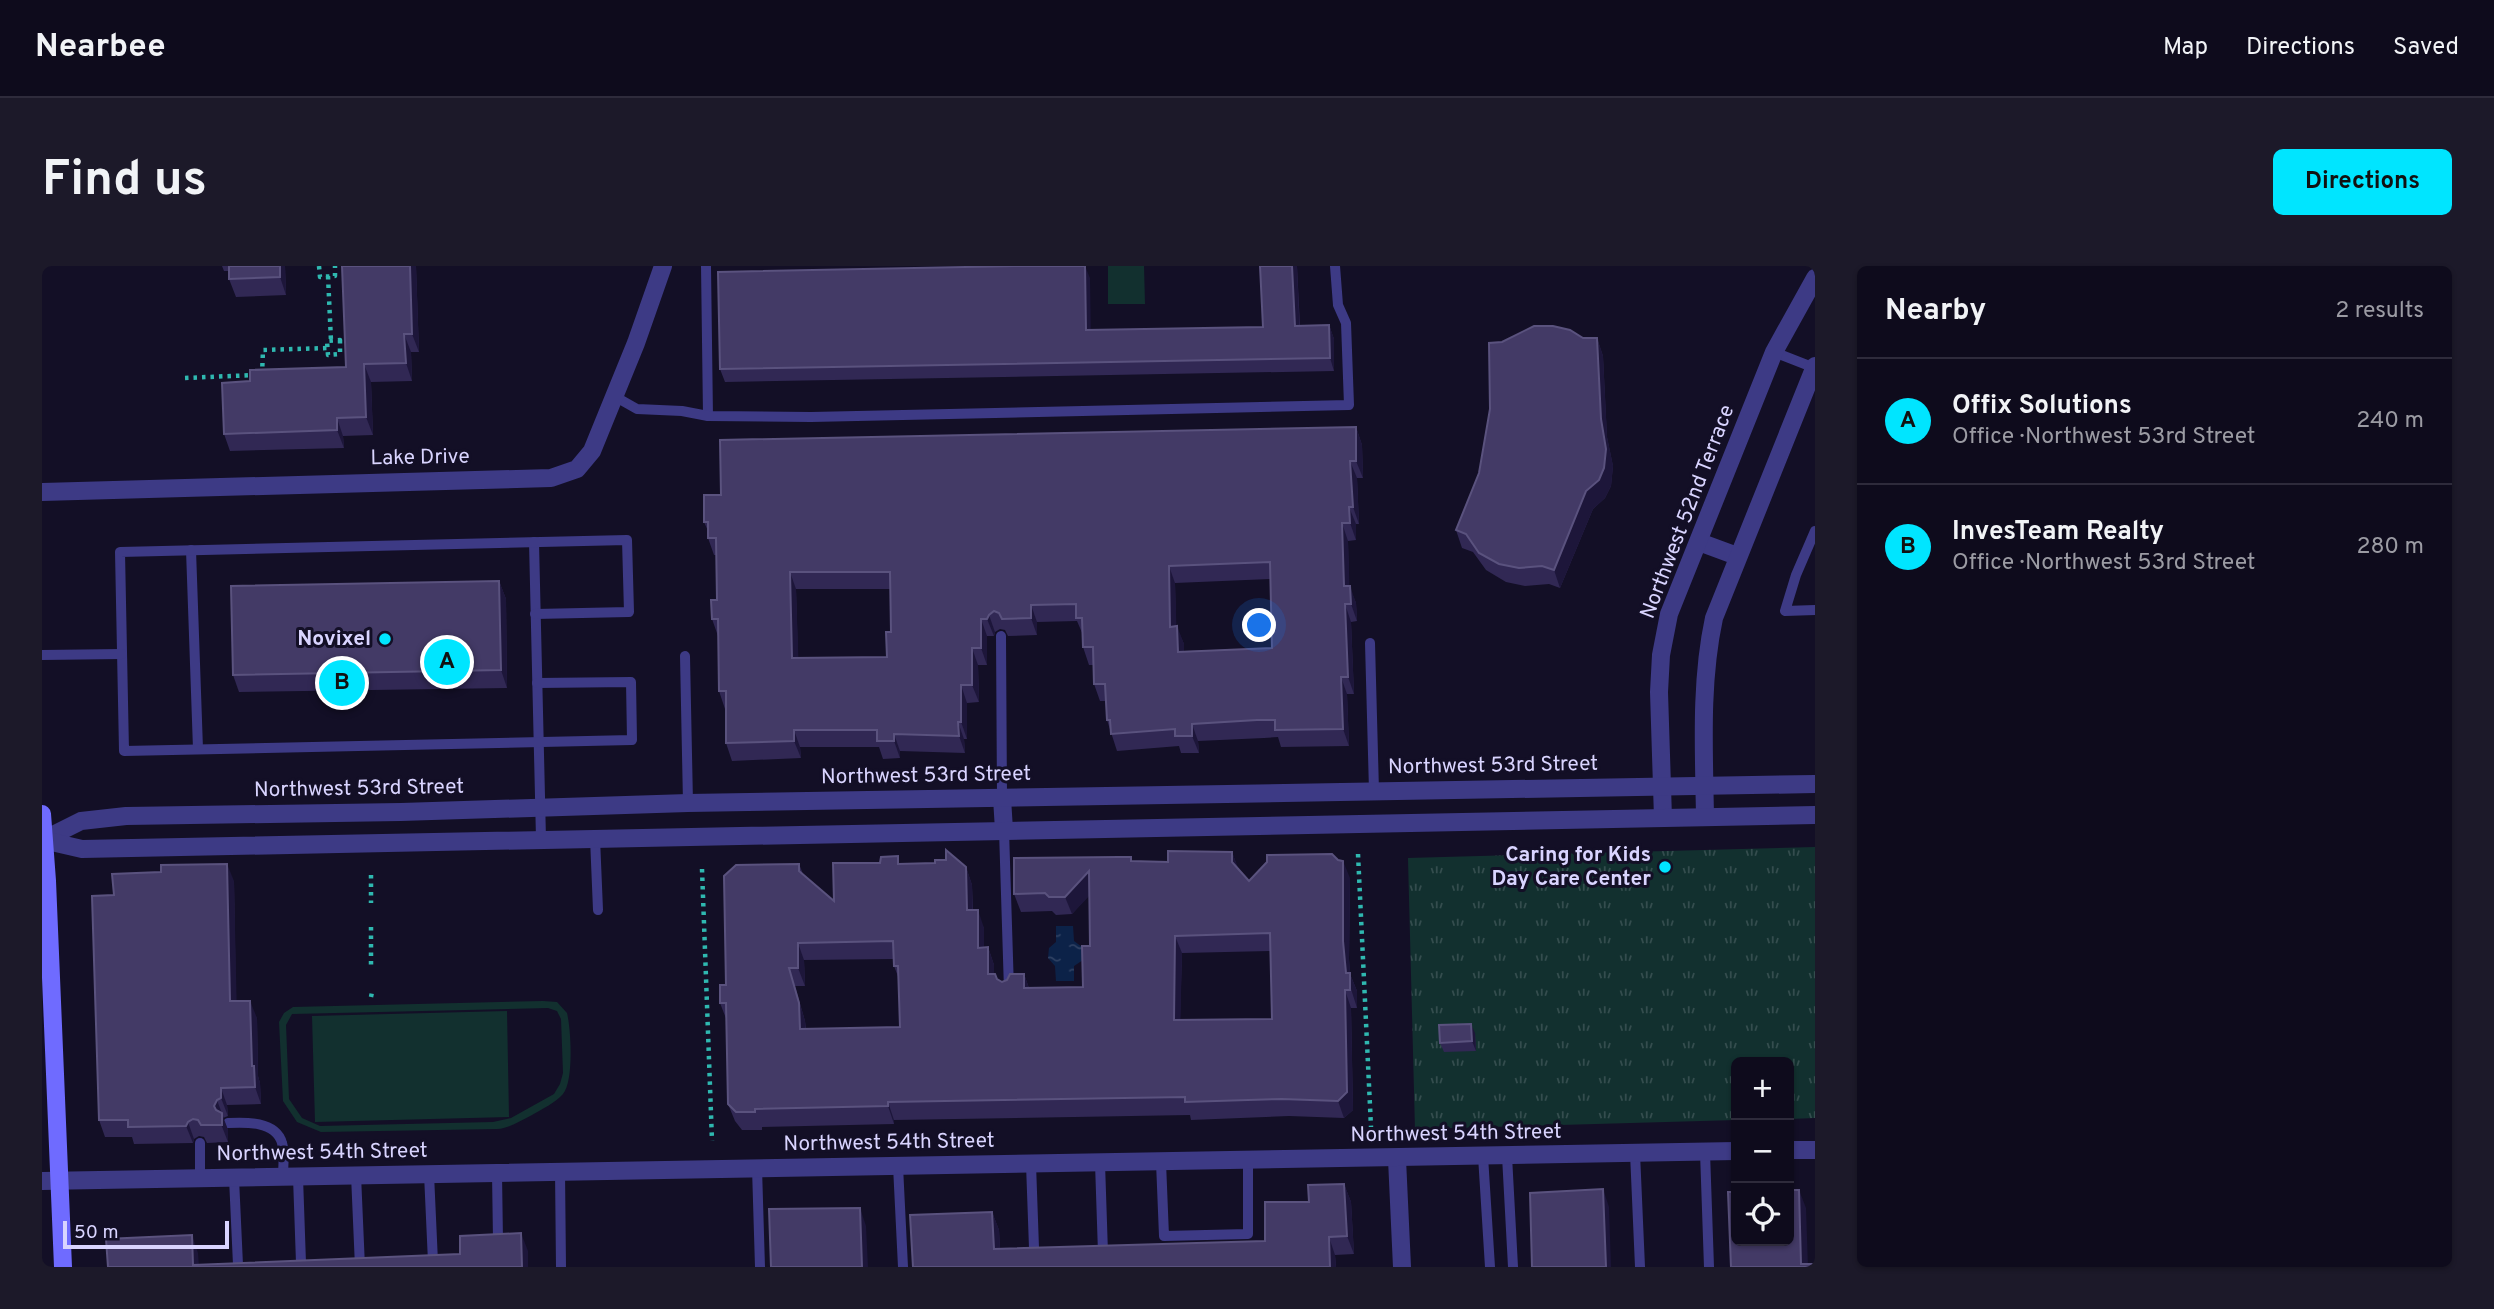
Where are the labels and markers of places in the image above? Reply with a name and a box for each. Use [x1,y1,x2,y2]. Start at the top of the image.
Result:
place label: Novixel [297,626,371,653]
marker: Novixel [377,631,393,647]
pin: A [424,636,470,688]
pin: B [319,657,365,709]
place label: Caring for Kids Day Care Center [1491,842,1651,893]
marker: Caring for Kids Day Care Center [1657,859,1673,875]

